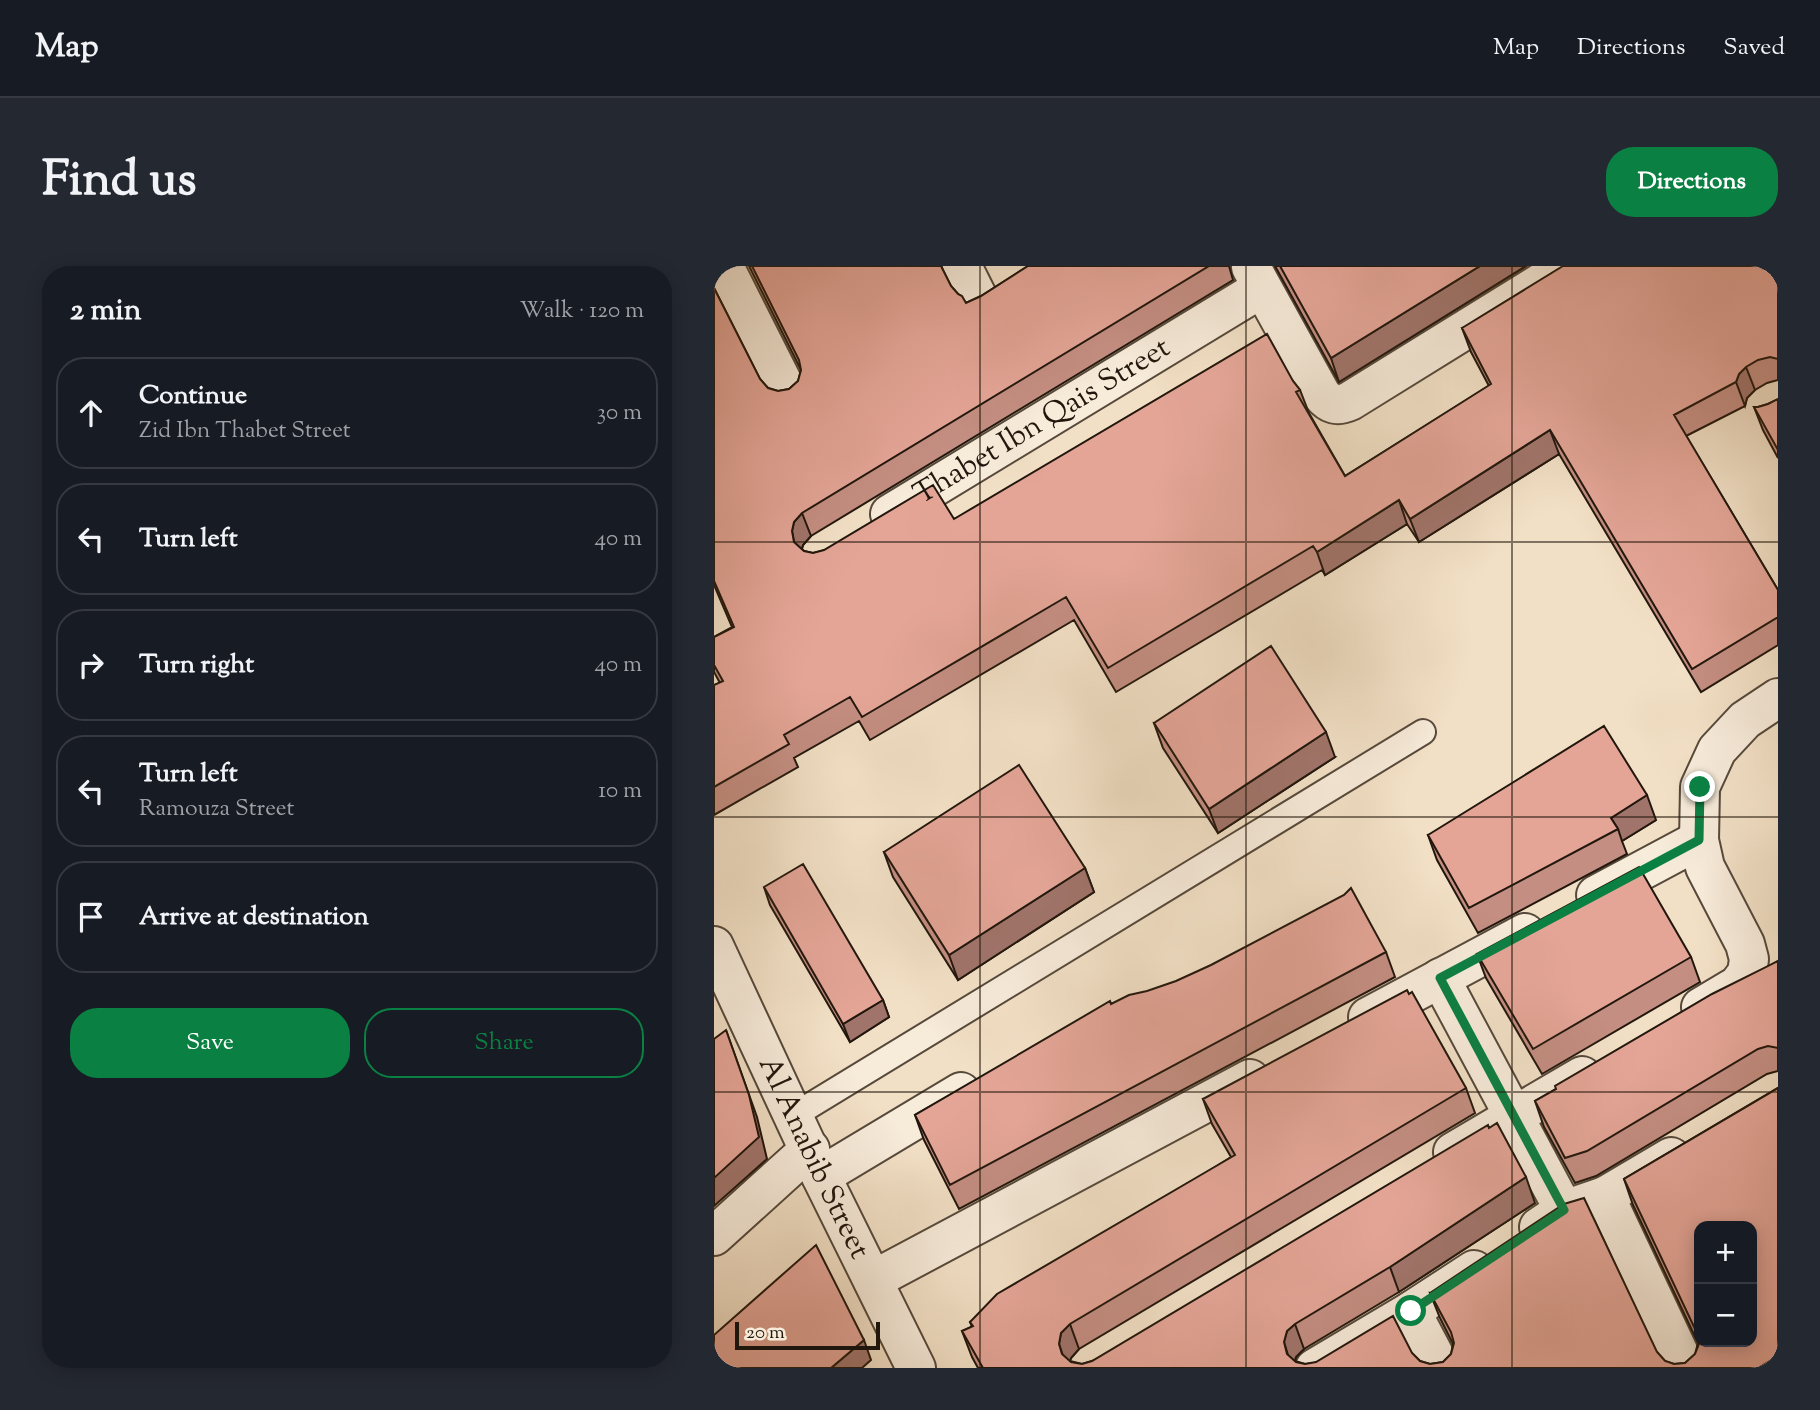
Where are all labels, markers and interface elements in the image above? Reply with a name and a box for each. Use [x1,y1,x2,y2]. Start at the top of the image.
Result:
text: Map [35,24,99,72]
text: Map [1493,31,1539,65]
text: Directions [1577,31,1685,65]
text: Saved [1723,31,1785,65]
text: Find us [42,147,196,217]
button: Directions [1606,147,1778,217]
text: 2 min [70,290,142,333]
text: Walk · 120 m [520,295,644,328]
street label: Thabet Ibn Qais Street [906,327,1179,516]
text: Continue [139,378,247,415]
icon: ahead [72,394,110,432]
text: 30 m [597,397,642,430]
text: Zid Ibn Thabet Street [139,415,351,448]
icon: left [72,520,110,558]
text: Turn left [139,521,238,558]
text: 40 m [595,523,642,556]
icon: right [72,646,110,684]
text: Turn right [139,647,254,684]
text: 40 m [595,649,642,682]
text: Turn left [139,756,238,793]
route end [1684,771,1715,802]
icon: left [72,772,110,810]
text: 10 m [598,775,642,808]
text: Ramouza Street [139,793,294,826]
icon: arrive [72,898,110,936]
text: Arrive at destination [139,899,369,936]
button: Save [70,1008,350,1078]
button: Share [364,1008,644,1078]
street label: Al Anabib Street [747,1049,880,1266]
map controls [1694,1221,1757,1347]
button: + [1694,1221,1757,1284]
button: − [1694,1284,1757,1347]
route start [1395,1295,1426,1326]
scale bar [735,1319,880,1351]
text: 20 m [746,1320,785,1347]

